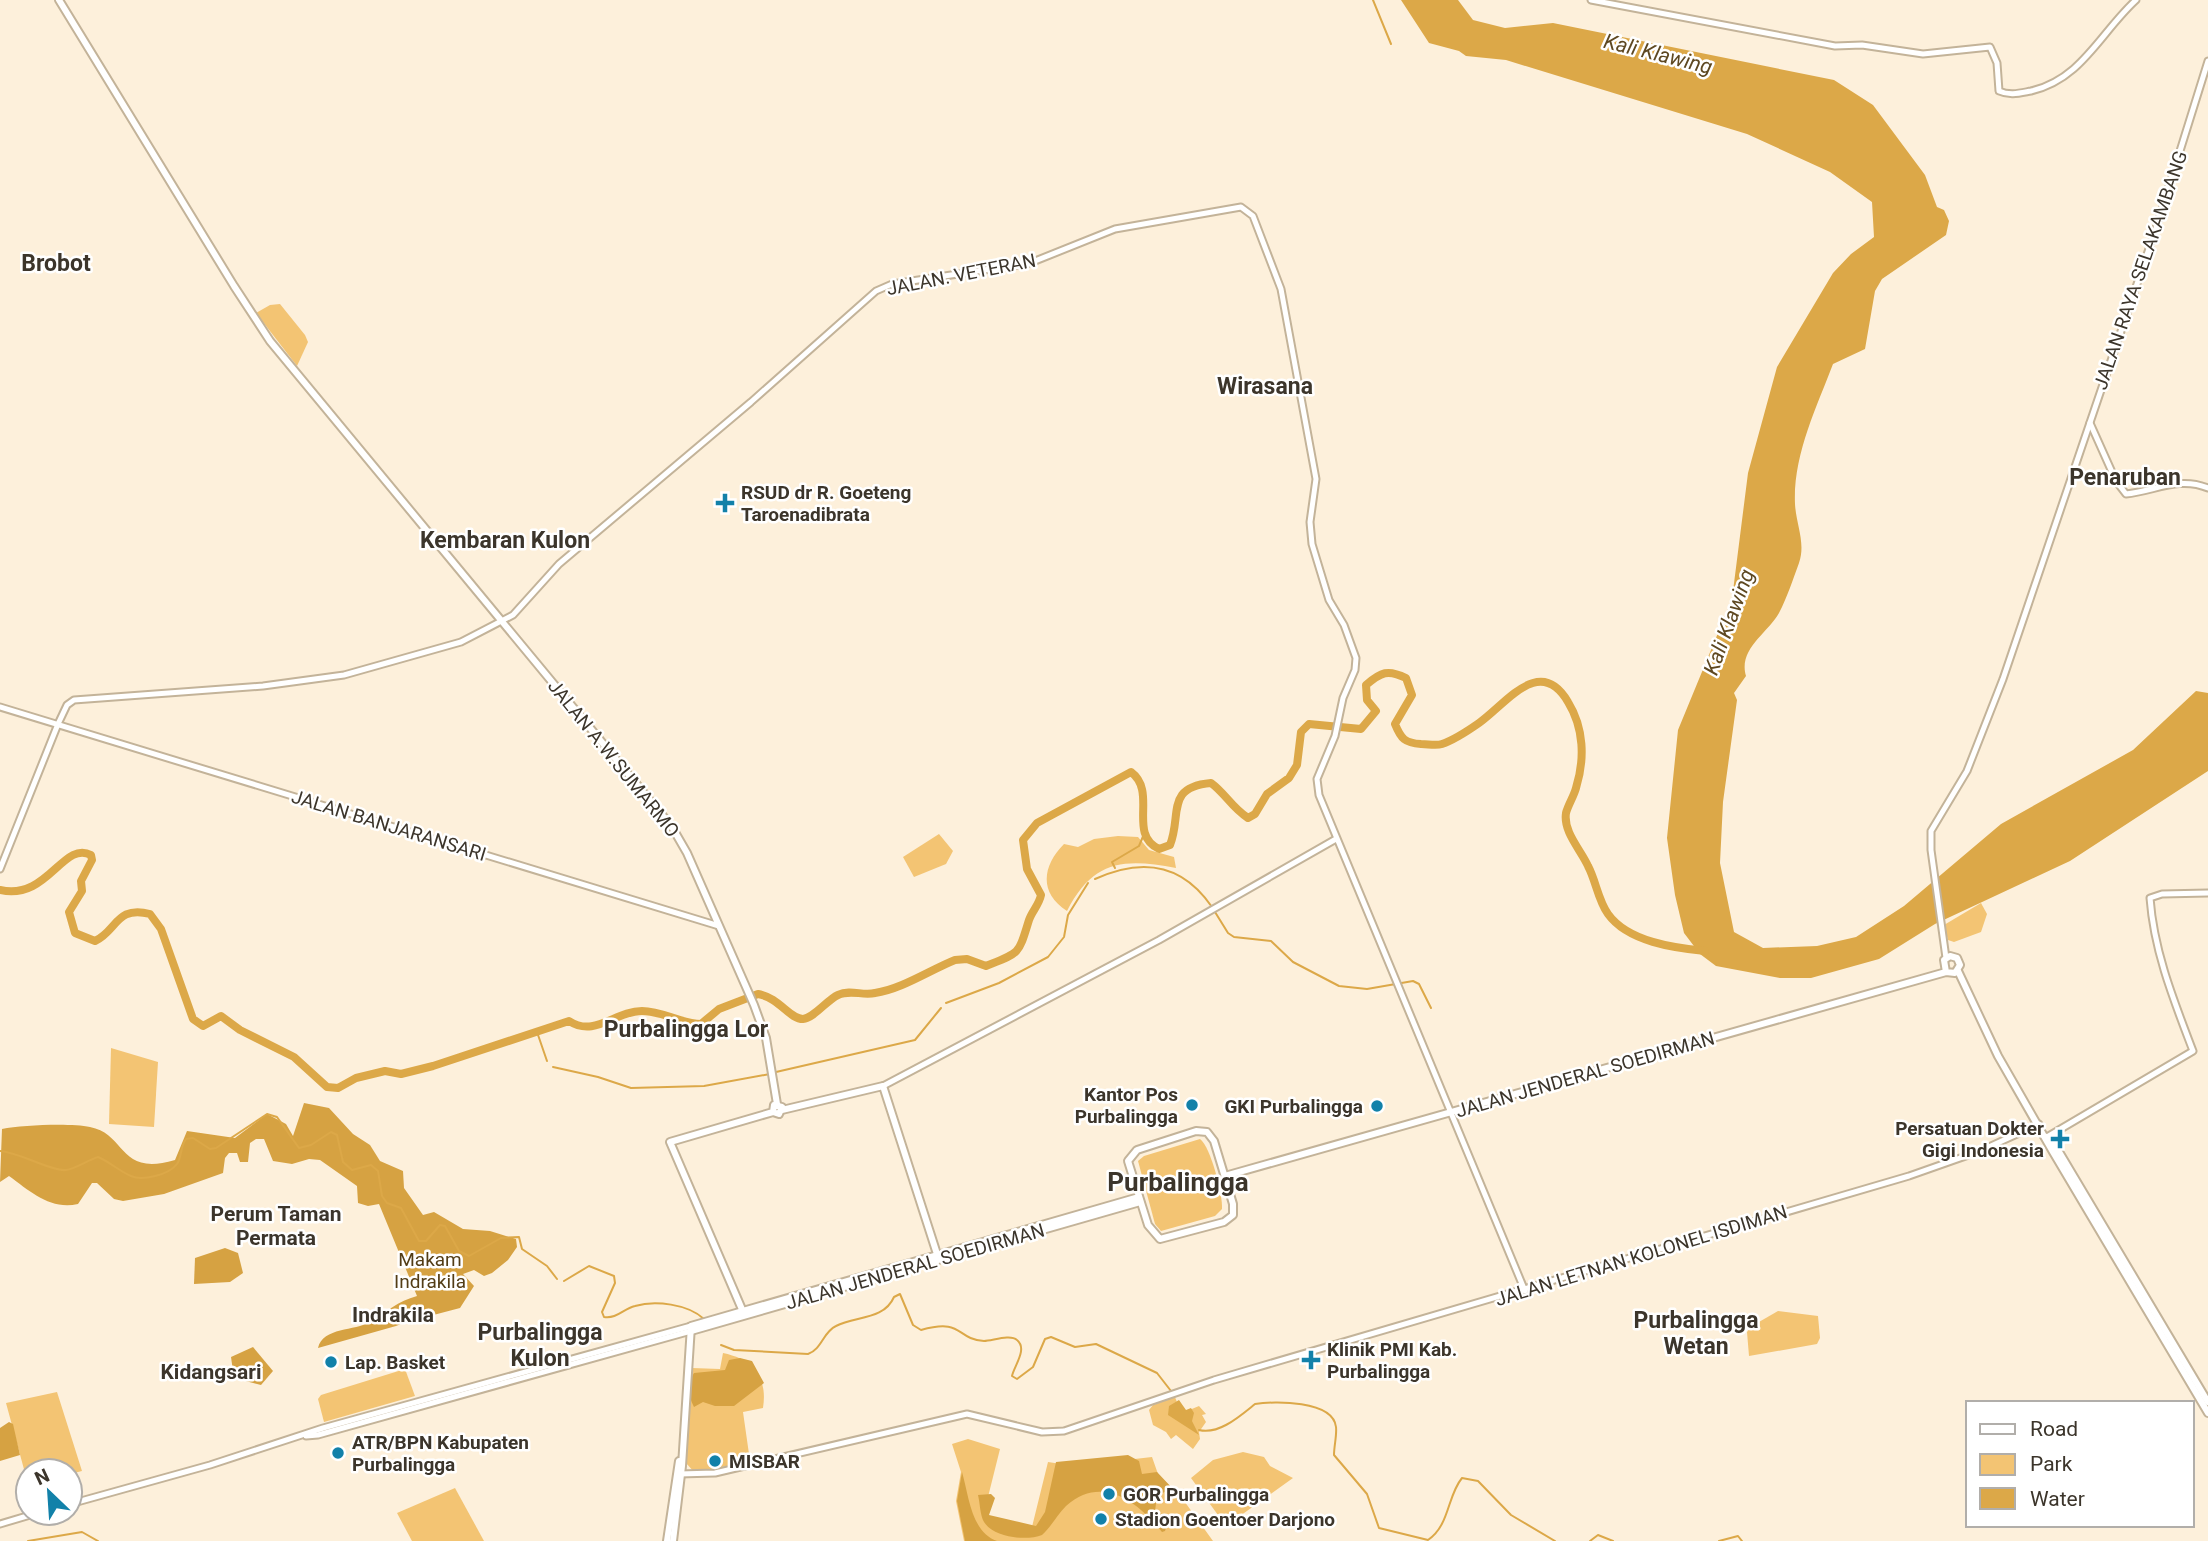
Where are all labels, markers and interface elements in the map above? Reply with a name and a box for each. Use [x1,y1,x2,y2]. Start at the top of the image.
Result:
water label: Kali Klawing [1601,29,1715,79]
street label: JALAN RAYA SELAKAMBANG [2089,148,2192,393]
street label: JALAN. VETERAN [884,249,1038,300]
district label: Brobot [21,250,91,277]
district label: Wirasana [1217,373,1313,400]
district label: Penaruban [2069,464,2181,491]
place label: RSUD dr R. Goeteng Taroenadibrata [741,481,911,526]
marker: RSUD dr R. Goeteng Taroenadibrata [715,493,735,513]
district label: Kembaran Kulon [420,527,590,554]
water label: Kali Klawing [1699,566,1759,678]
street label: JALAN A.W.SUMARMO [543,675,684,842]
street label: JALAN BANJARANSARI [289,785,489,866]
district label: Purbalingga Lor [604,1016,769,1043]
street label: JALAN JENDERAL SOEDIRMAN [1453,1026,1717,1122]
place label: Kantor Pos Purbalingga [1075,1083,1178,1128]
place label: GKI Purbalingga [1224,1095,1363,1118]
marker: Kantor Pos Purbalingga [1184,1097,1200,1113]
marker: GKI Purbalingga [1369,1098,1385,1114]
place label: Persatuan Dokter Gigi Indonesia [1895,1117,2044,1162]
marker: Persatuan Dokter Gigi Indonesia [2050,1129,2070,1149]
district label: Purbalingga [1107,1167,1249,1197]
street label: JALAN LETNAN KOLONEL ISDIMAN [1492,1200,1790,1311]
district label: Perum Taman Permata [211,1202,341,1250]
street label: JALAN JENDERAL SOEDIRMAN [783,1218,1047,1314]
park label: Makam Indrakila [394,1248,466,1293]
district label: Indrakila [352,1303,434,1327]
district label: Purbalingga Wetan [1633,1307,1759,1360]
district label: Purbalingga Kulon [477,1319,603,1372]
place label: Klinik PMI Kab. Purbalingga [1327,1338,1457,1383]
marker: Klinik PMI Kab. Purbalingga [1301,1350,1321,1370]
place label: Lap. Basket [345,1351,446,1374]
marker: Lap. Basket [323,1354,339,1370]
district label: Kidangsari [160,1360,262,1384]
legend [1966,1401,2194,1527]
text: Road [2030,1417,2078,1441]
place label: ATR/BPN Kabupaten Purbalingga [352,1431,529,1476]
marker: ATR/BPN Kabupaten Purbalingga [330,1445,346,1461]
place label: MISBAR [729,1450,800,1473]
text: Park [2030,1452,2073,1476]
marker: MISBAR [707,1453,723,1469]
north arrow [14,1457,84,1527]
text: N [31,1464,53,1490]
place label: GOR Purbalingga [1123,1483,1269,1506]
marker: GOR Purbalingga [1101,1486,1117,1502]
text: Water [2030,1487,2085,1511]
place label: Stadion Goentoer Darjono [1115,1508,1335,1531]
marker: Stadion Goentoer Darjono [1093,1511,1109,1527]

